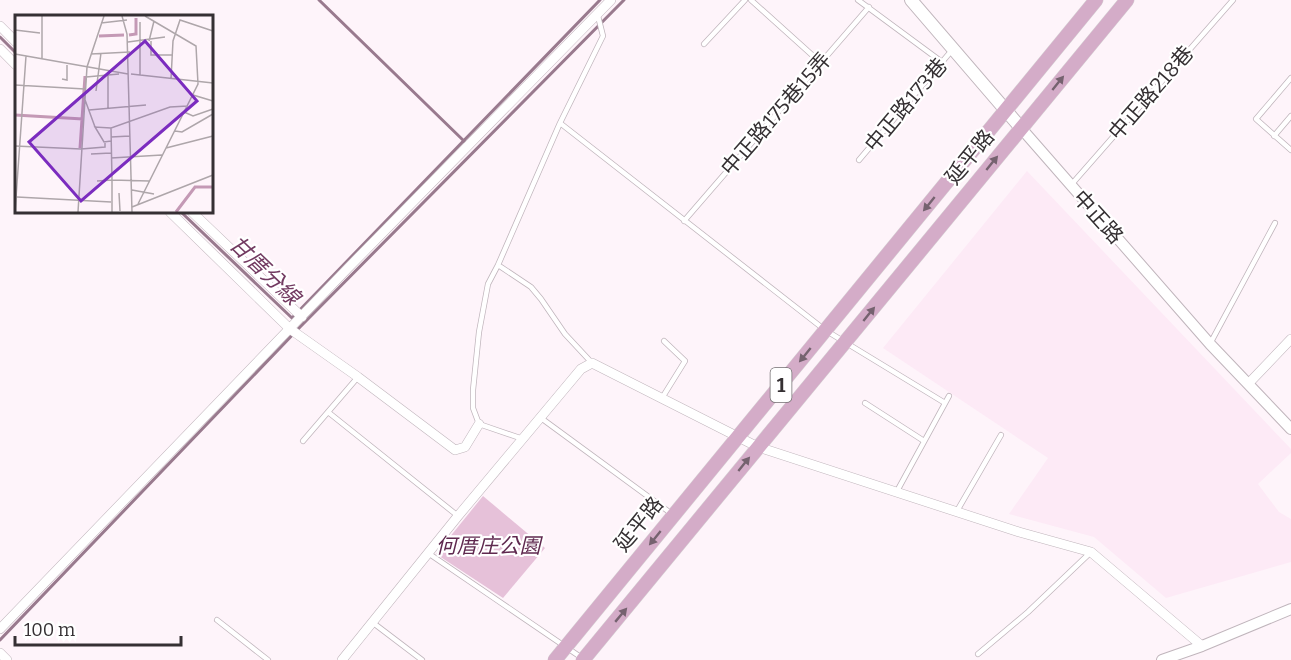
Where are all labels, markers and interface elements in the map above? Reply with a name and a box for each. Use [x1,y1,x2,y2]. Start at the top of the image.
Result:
inset map [15,15,213,213]
street label: 中正路218巷 [1103,40,1199,146]
street label: 中正路175巷15弄 [716,47,836,181]
street label: 中正路173巷 [859,53,953,157]
one-way arrow [1052,75,1065,91]
street label: 延平路 [940,124,1000,190]
one-way arrow [985,156,998,171]
street label: 中正路 [1067,185,1129,249]
one-way arrow [923,196,936,211]
water label: 甘厝分線 [224,230,308,313]
one-way arrow [863,307,875,322]
one-way arrow [800,347,812,362]
road number: 1 [770,368,792,402]
one-way arrow [738,456,751,472]
street label: 延平路 [609,491,669,557]
one-way arrow [649,530,662,545]
park label: 何厝庄公園 [436,533,543,559]
one-way arrow [614,607,627,623]
scale bar [15,609,182,647]
text: 100 m [24,619,75,641]

